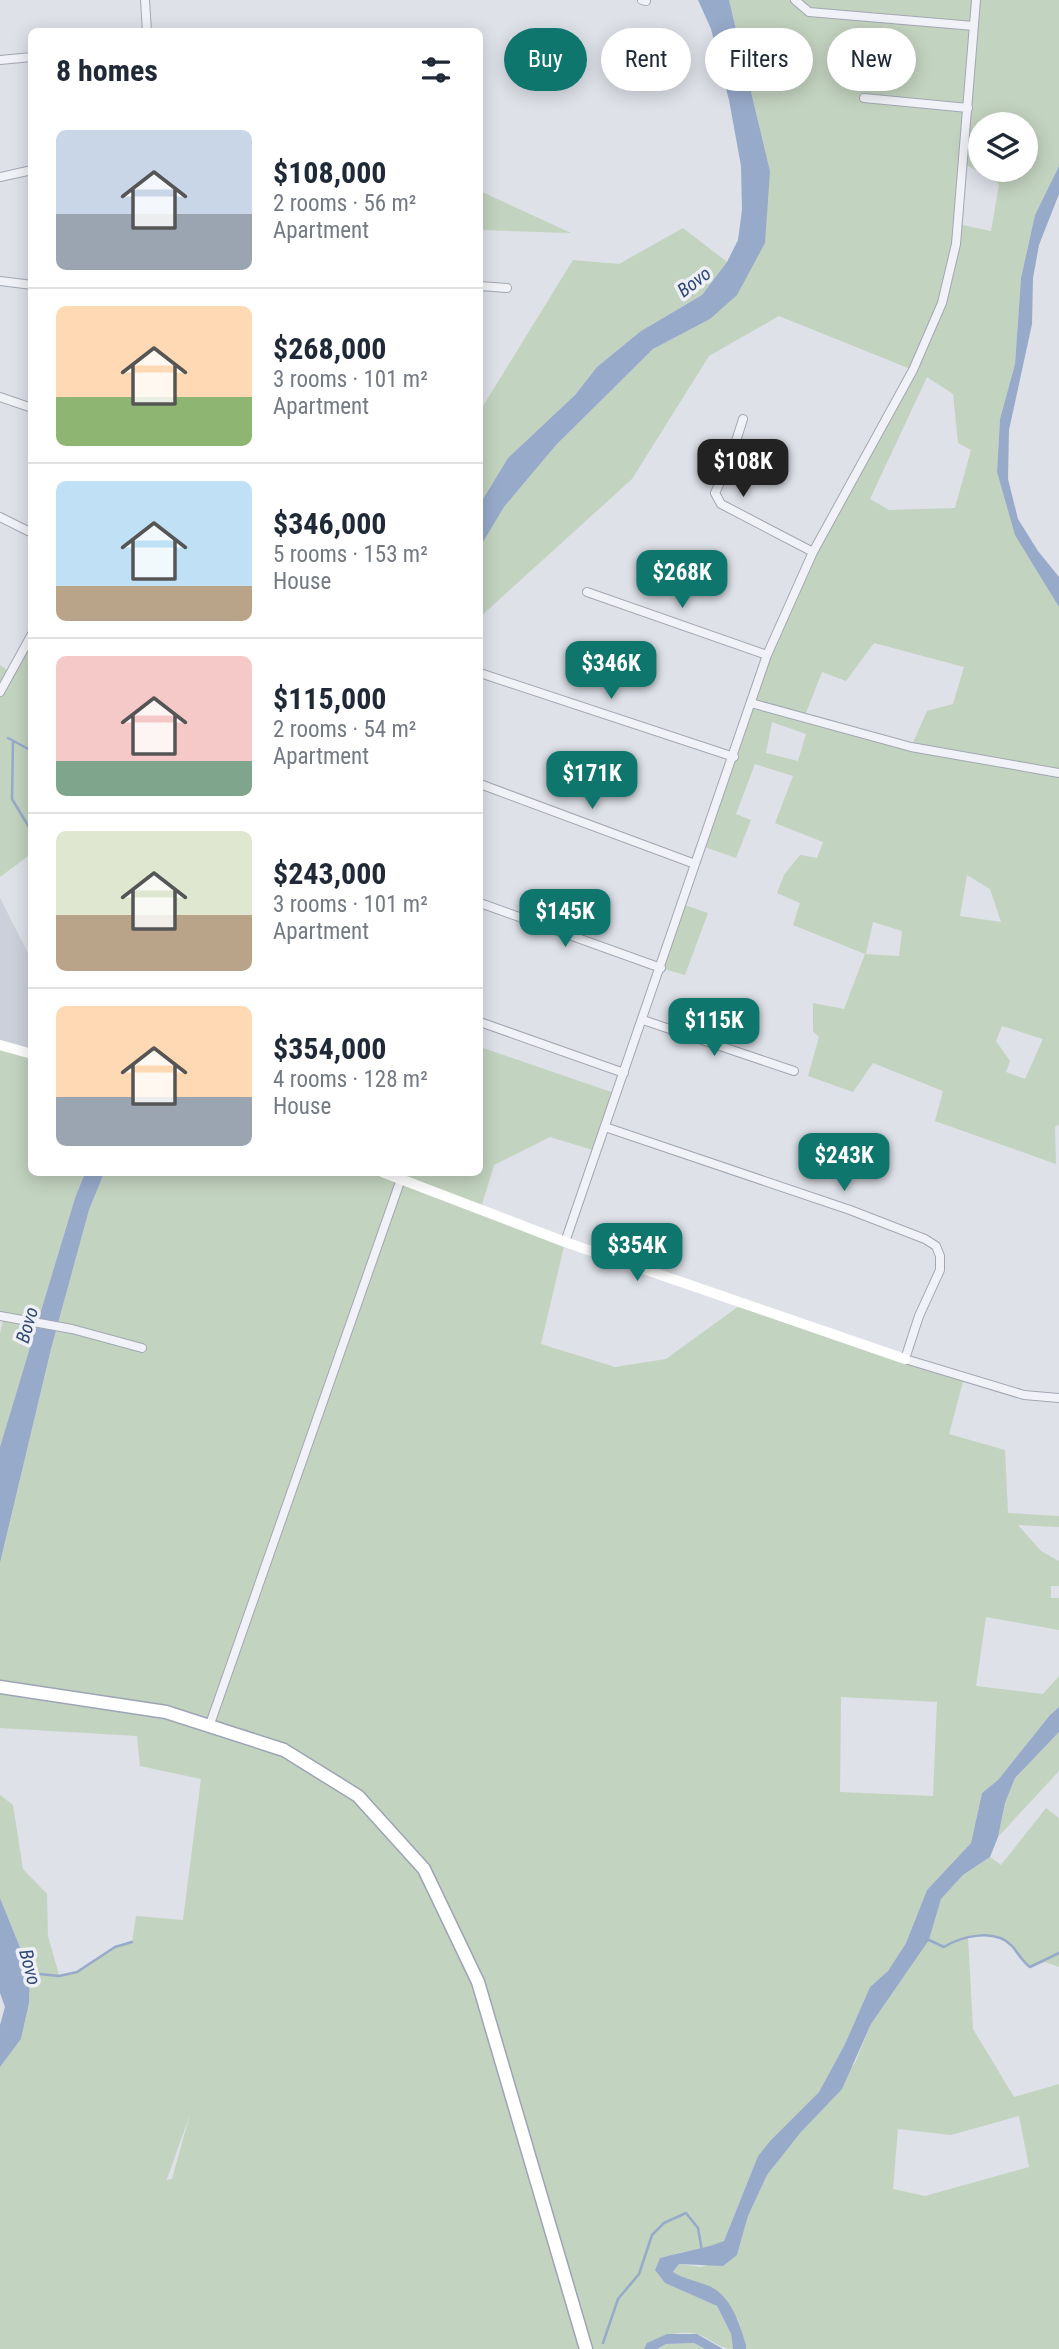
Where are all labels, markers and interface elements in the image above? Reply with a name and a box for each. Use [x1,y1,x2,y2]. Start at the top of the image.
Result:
chip: Buy [504,28,587,91]
chip: Rent [601,28,691,91]
chip: Filters [705,28,813,91]
chip: New [827,28,916,91]
icon: filters [417,51,455,89]
text: 8 homes [56,53,158,88]
map controls [968,112,1038,182]
button: layers [968,112,1038,182]
text: $108,000 [273,155,386,190]
icon: home [112,158,196,242]
text: 2 rooms · 56 m² [273,190,416,217]
text: Apartment [273,217,369,244]
water label: Bovo [673,262,715,302]
text: $268,000 [273,331,386,366]
icon: home [112,334,196,418]
text: 3 rooms · 101 m² [273,366,428,393]
text: Apartment [273,393,369,420]
pin: $108K [694,440,792,499]
text: $108K [713,448,773,475]
text: $346,000 [273,506,386,541]
icon: home [112,509,196,593]
text: 5 rooms · 153 m² [273,541,428,568]
pin: $268K [633,550,731,610]
text: $268K [652,559,712,586]
text: House [273,568,331,595]
pin: $346K [562,642,660,701]
text: $346K [581,650,641,677]
text: $115,000 [273,681,386,716]
icon: home [112,684,196,768]
text: 2 rooms · 54 m² [273,716,416,743]
text: Apartment [273,743,369,770]
pin: $171K [543,752,641,811]
text: $171K [562,760,622,787]
text: $243,000 [273,856,386,891]
icon: home [112,859,196,943]
pin: $145K [516,890,614,949]
text: 3 rooms · 101 m² [273,891,428,918]
text: $145K [535,898,595,925]
text: Apartment [273,918,369,945]
pin: $115K [665,998,763,1058]
text: $115K [684,1007,744,1034]
text: $354,000 [273,1031,386,1066]
icon: home [112,1034,196,1118]
text: 4 rooms · 128 m² [273,1066,428,1093]
text: House [273,1093,331,1120]
pin: $243K [795,1134,893,1193]
text: $243K [814,1142,874,1169]
pin: $354K [588,1224,686,1283]
text: $354K [607,1232,667,1259]
water label: Bovo [11,1304,43,1346]
water label: Bovo [14,1947,46,1987]

